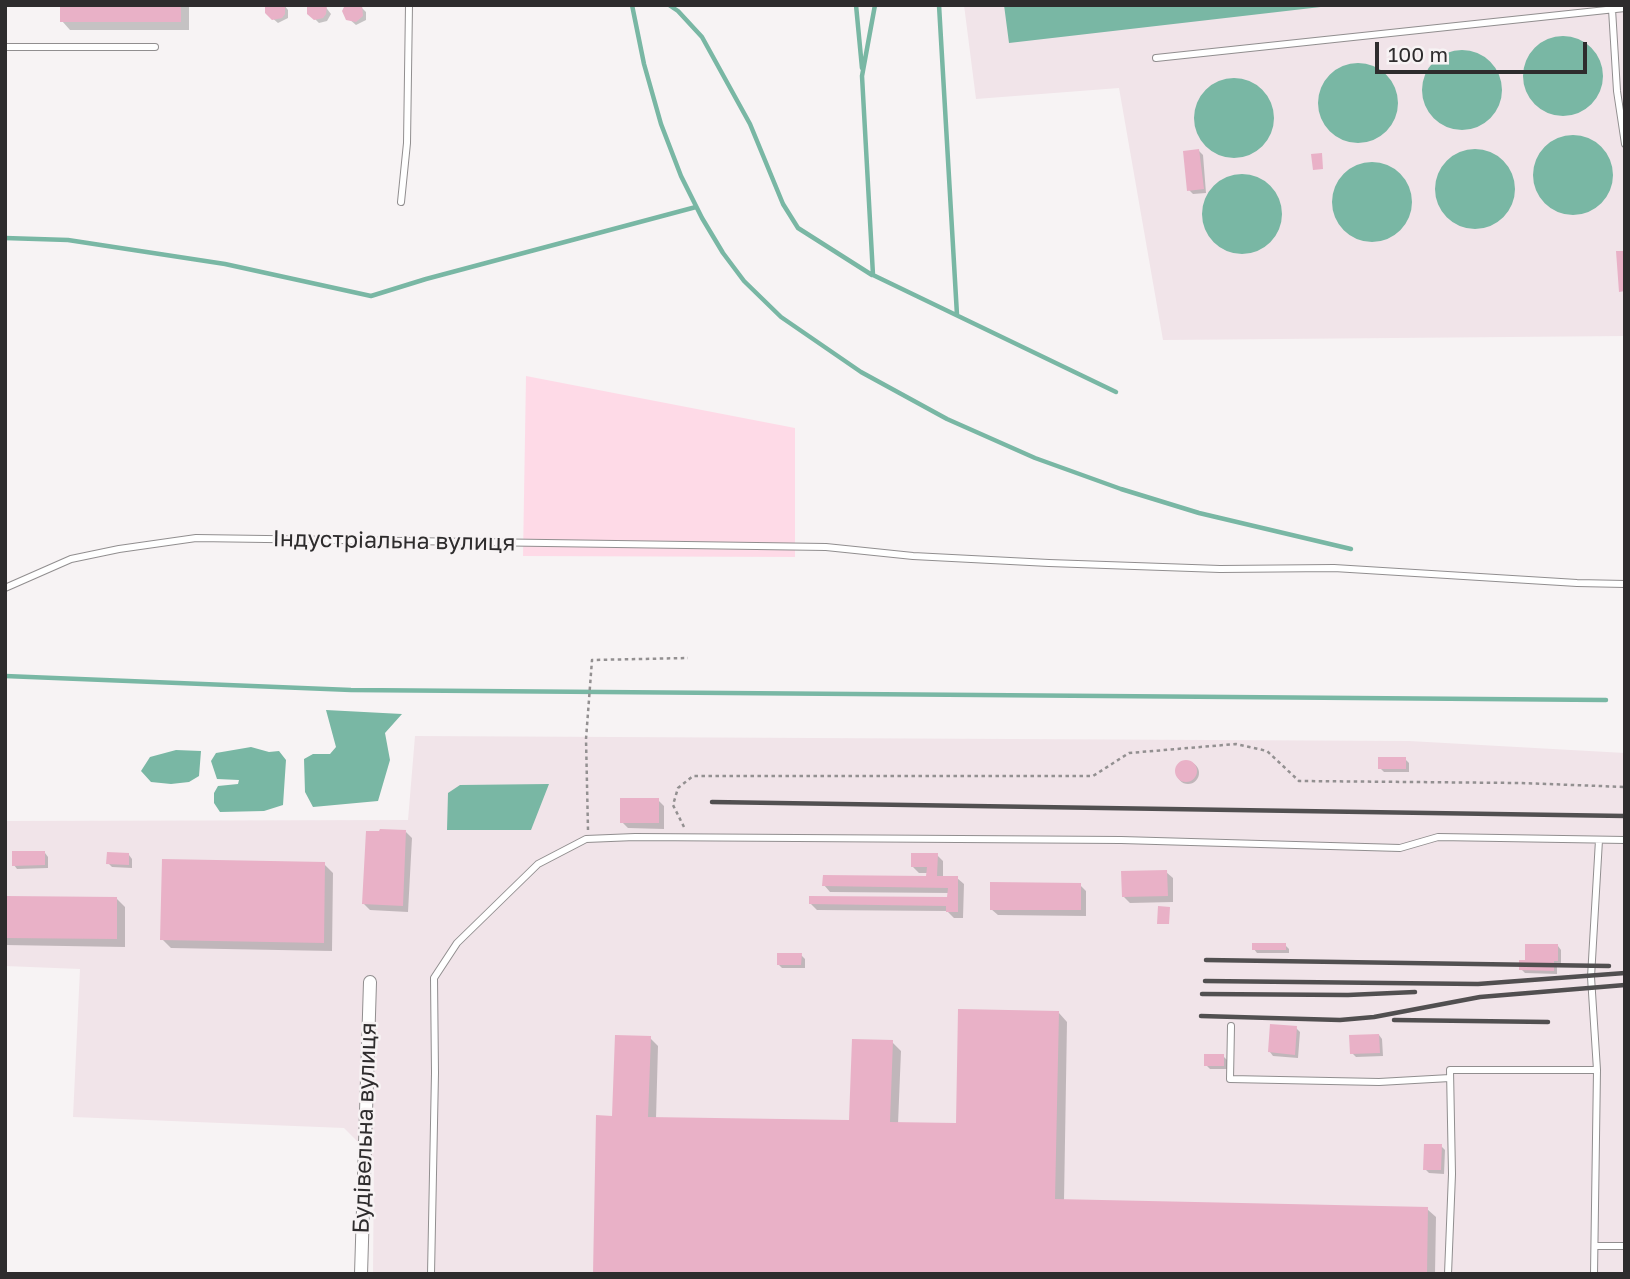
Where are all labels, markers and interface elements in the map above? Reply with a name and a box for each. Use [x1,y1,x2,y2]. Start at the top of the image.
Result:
scale bar [1378,28,1590,72]
text: 100 m [1388,41,1448,67]
street label: Індустріальна вулиця [272,525,516,557]
street label: Будівельна вулиця [348,1022,382,1234]

